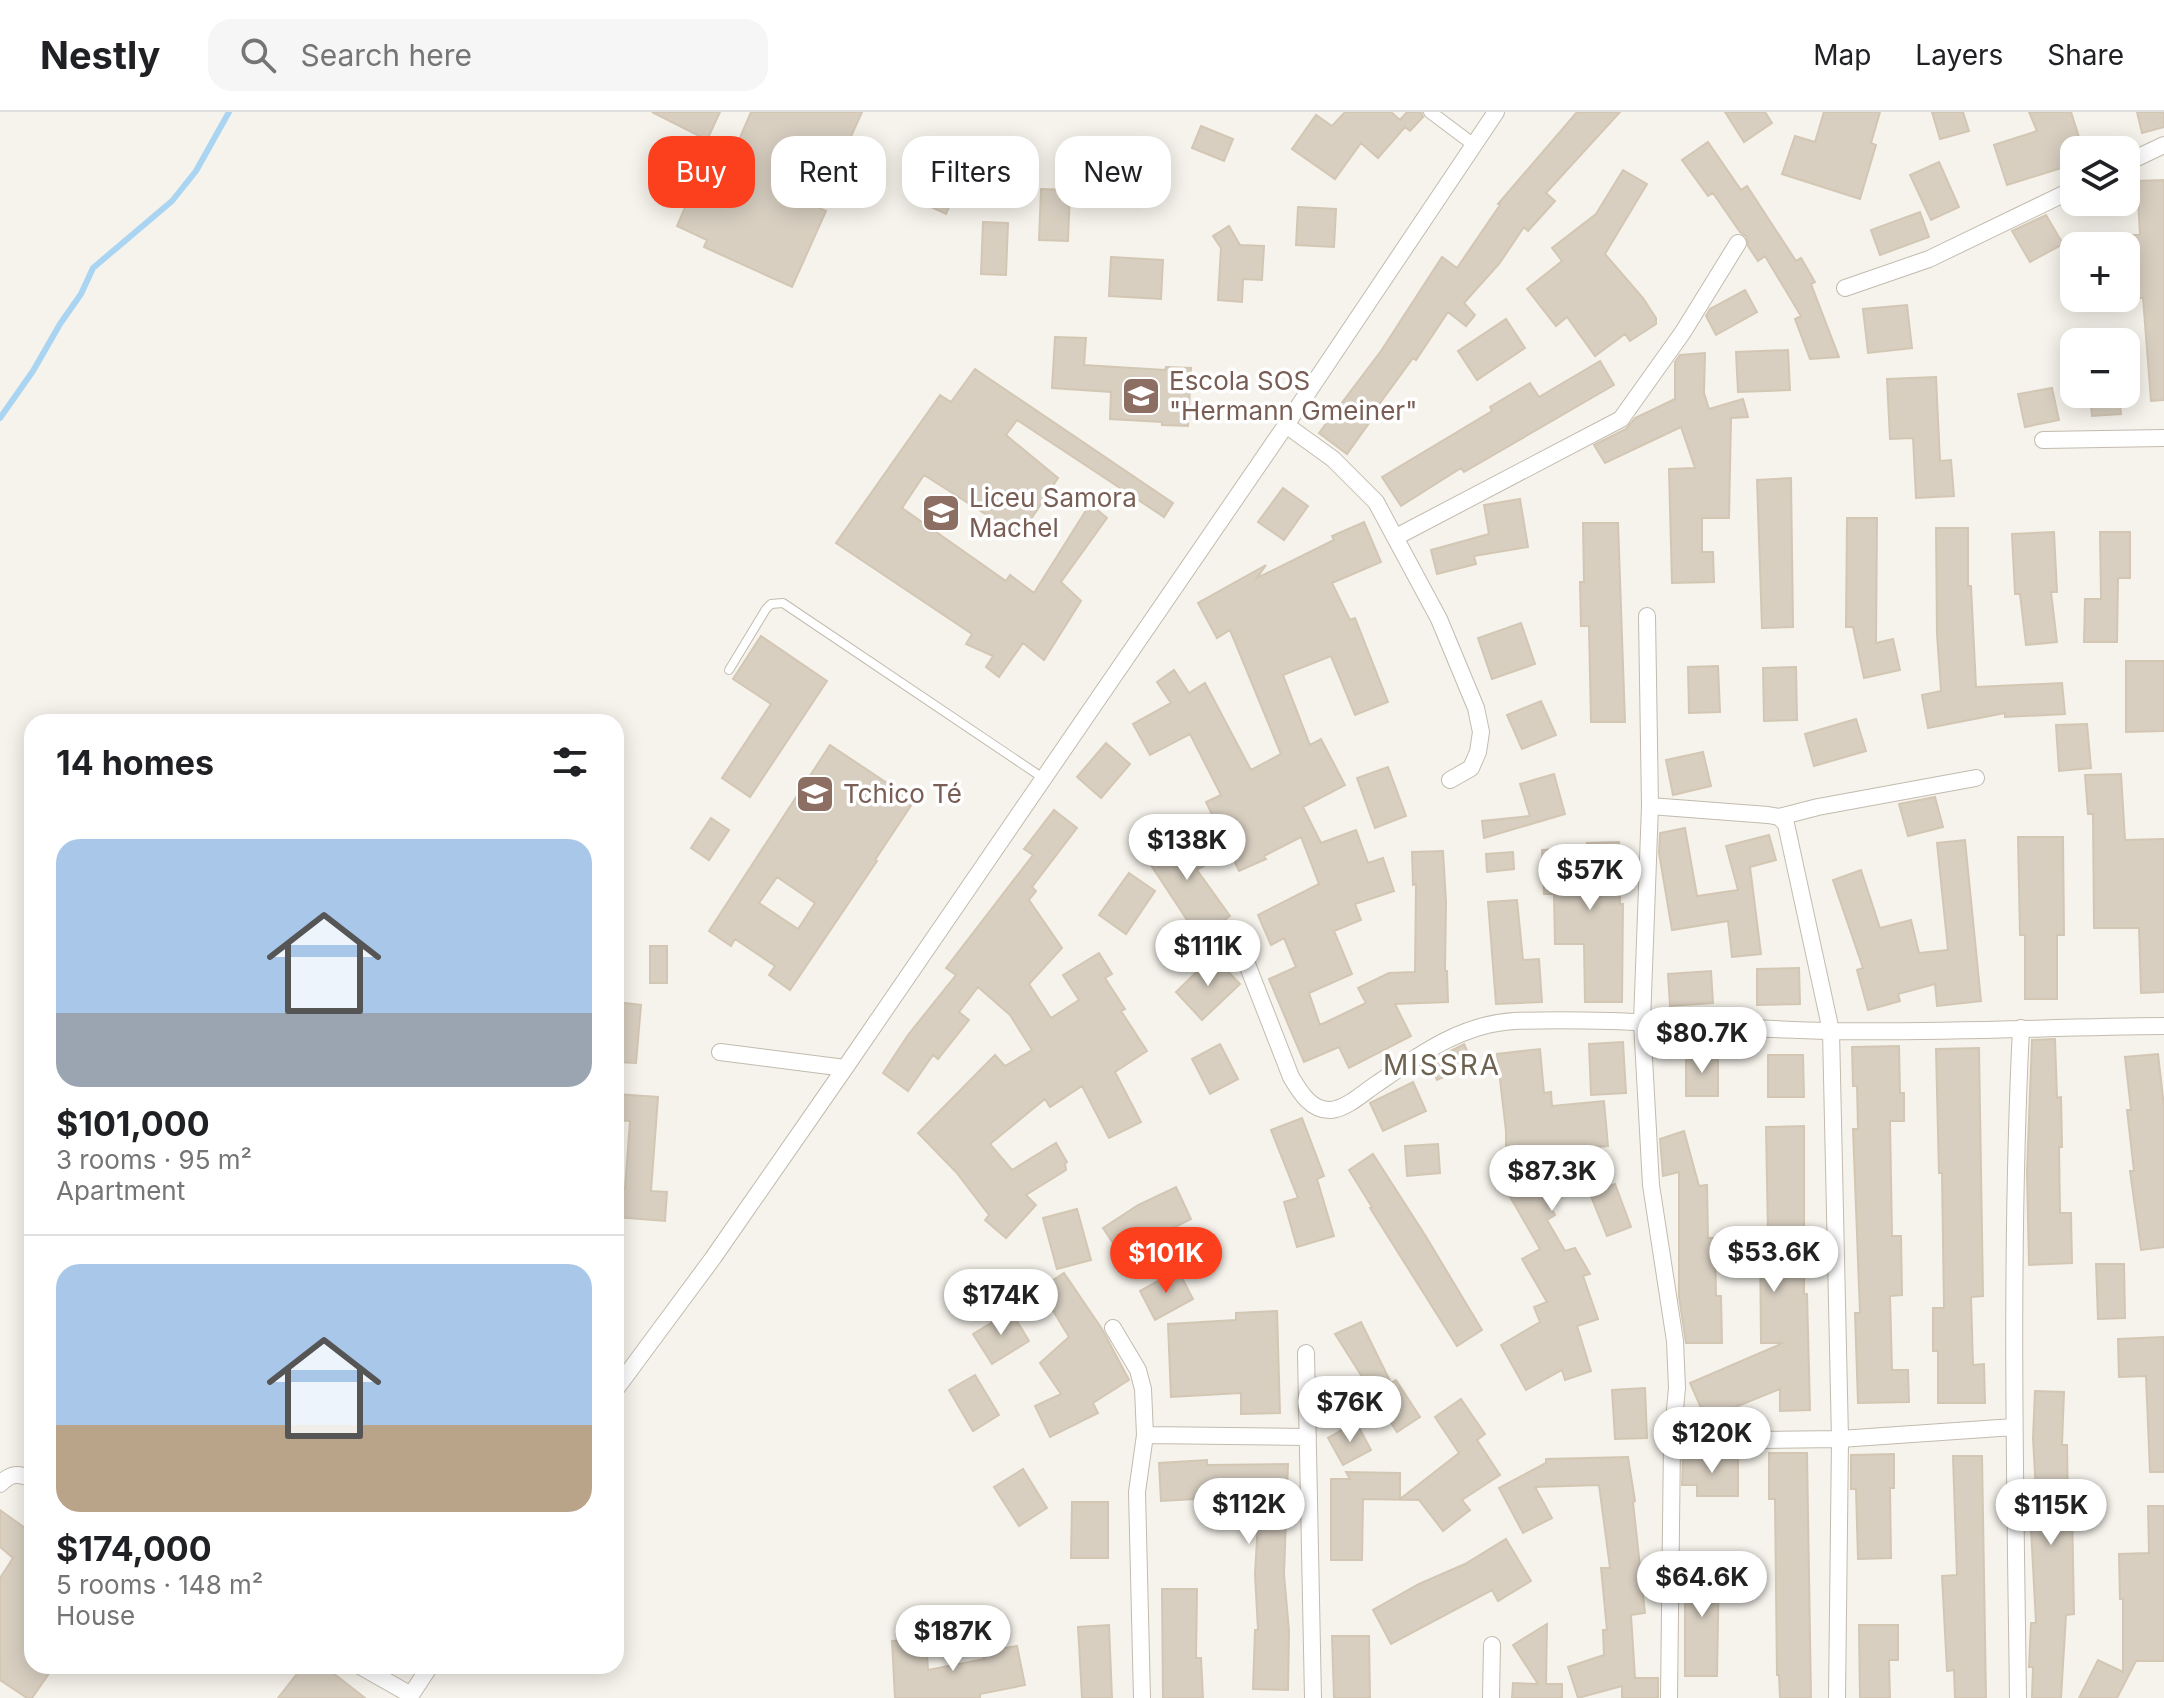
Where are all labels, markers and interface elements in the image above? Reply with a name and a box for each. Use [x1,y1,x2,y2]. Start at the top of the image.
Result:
search box [208,19,768,91]
text: Nestly [40,32,160,78]
icon: search [236,33,280,77]
text: Search here [300,37,472,73]
text: Map [1813,38,1871,72]
text: Layers [1915,38,2003,72]
text: Share [2047,38,2124,72]
chip: Buy [648,136,755,208]
chip: Rent [771,136,886,208]
chip: Filters [902,136,1039,208]
chip: New [1055,136,1171,208]
map controls [2060,136,2140,408]
button: layers [2060,136,2140,216]
button: + [2060,232,2140,312]
button: − [2060,328,2140,408]
place label: Escola SOS "Hermann Gmeiner" [1169,365,1417,426]
school or university icon: Escola SOS "Hermann Gmeiner" [1120,375,1162,417]
place label: Liceu Samora Machel [969,482,1137,543]
school or university icon: Liceu Samora Machel [920,492,962,534]
icon: filters [548,740,592,784]
text: 14 homes [56,742,214,783]
school or university icon: Tchico Té [794,773,836,815]
place label: Tchico Té [843,778,962,809]
pin: $138K [1131,814,1243,882]
text: $138K [1147,824,1227,855]
pin: $57K [1543,844,1637,912]
text: $57K [1556,854,1624,885]
icon: home [252,891,396,1035]
pin: $111K [1152,920,1264,988]
text: $111K [1173,930,1243,961]
pin: $80.7K [1637,1007,1767,1075]
text: $80.7K [1656,1017,1748,1048]
district label: MISSRA [1383,1048,1501,1082]
text: $101,000 [56,1103,210,1144]
text: 3 rooms · 95 m² [56,1144,252,1175]
pin: $87.3K [1487,1145,1617,1213]
text: $87.3K [1507,1155,1597,1186]
text: Apartment [56,1175,185,1206]
pin: $53.6K [1709,1226,1839,1294]
pin: $101K [1110,1227,1222,1295]
text: $53.6K [1727,1236,1821,1267]
text: $101K [1128,1237,1204,1268]
pin: $174K [945,1269,1057,1337]
text: $174K [962,1279,1040,1310]
icon: home [252,1316,396,1460]
pin: $76K [1303,1376,1397,1444]
text: $76K [1316,1386,1384,1417]
pin: $120K [1656,1407,1768,1475]
text: $120K [1672,1417,1752,1448]
pin: $112K [1193,1478,1305,1546]
pin: $115K [1995,1479,2107,1547]
text: $112K [1212,1488,1286,1519]
text: $115K [2014,1489,2088,1520]
text: $174,000 [56,1528,212,1569]
pin: $64.6K [1637,1551,1767,1619]
text: $64.6K [1655,1561,1749,1592]
text: 5 rooms · 148 m² [56,1569,263,1600]
text: House [56,1600,135,1631]
pin: $187K [897,1605,1009,1673]
text: $187K [914,1615,992,1646]

